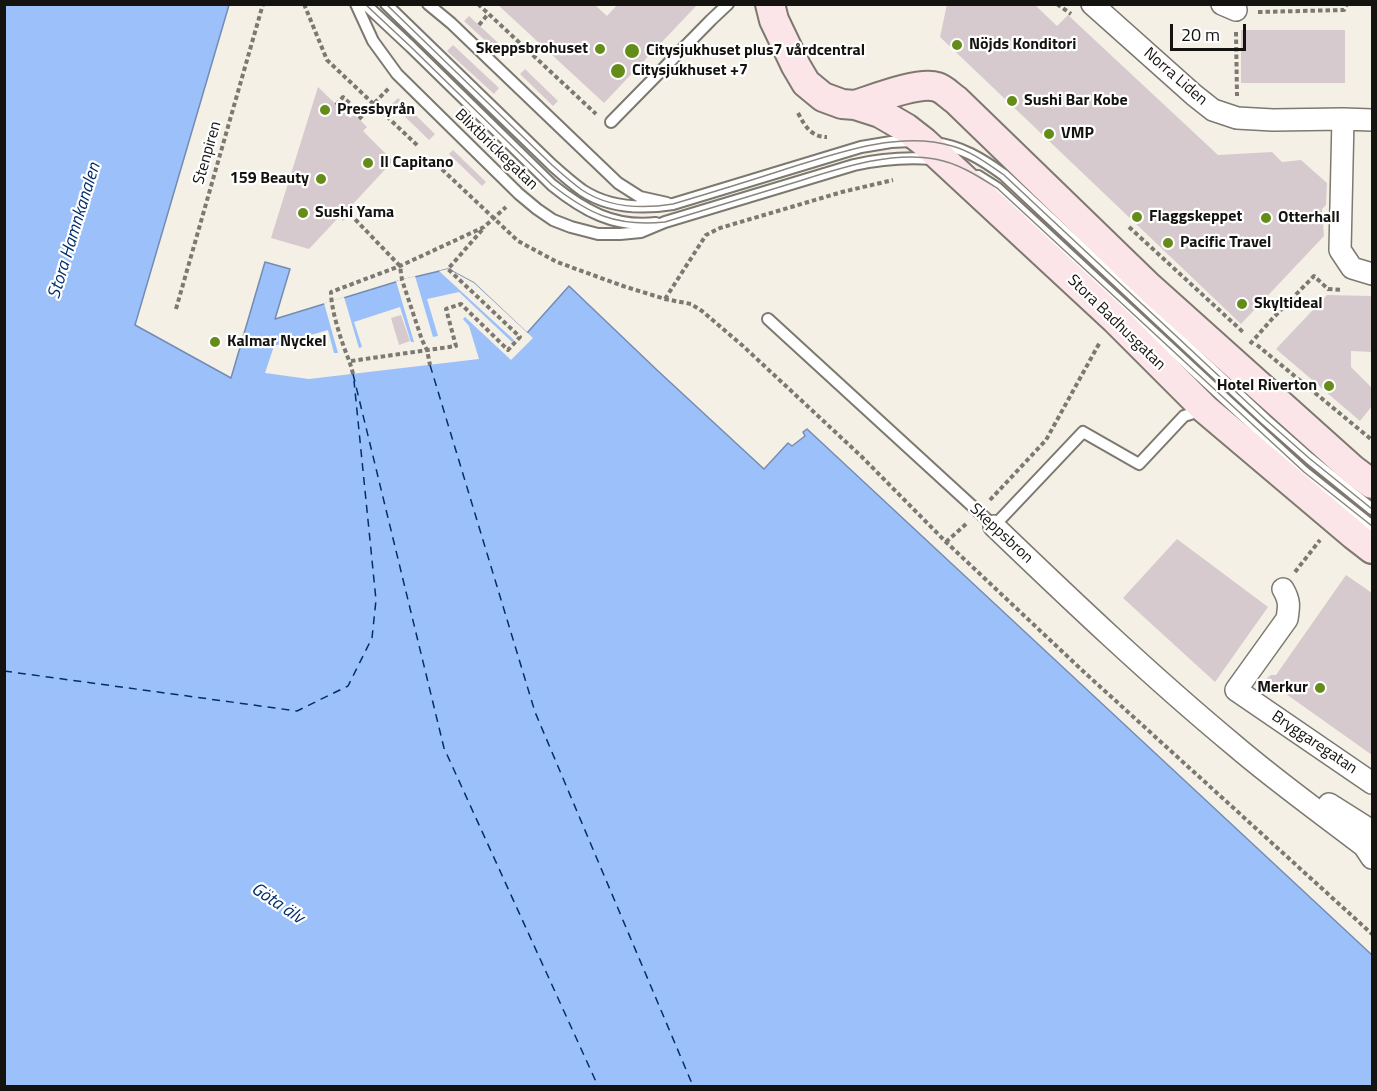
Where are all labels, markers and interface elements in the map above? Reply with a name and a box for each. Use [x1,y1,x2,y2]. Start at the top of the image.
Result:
scale bar [1173,12,1250,50]
text: 20 m [1181,21,1220,48]
place label: Nöjds Konditori [969,35,1076,55]
marker: Nöjds Konditori [950,38,964,52]
place label: Skeppsbrohuset [476,39,588,59]
place label: Citysjukhuset plus7 vårdcentral [646,41,865,61]
marker: Skeppsbrohuset [593,42,607,56]
marker: Citysjukhuset plus7 vårdcentral [623,42,641,60]
street label: Norra Liden [1139,44,1211,110]
place label: Citysjukhuset +7 [632,61,748,81]
marker: Citysjukhuset +7 [609,62,627,80]
place label: Sushi Bar Kobe [1024,91,1128,111]
marker: Sushi Bar Kobe [1005,94,1019,108]
place label: Pressbyrån [337,100,415,120]
marker: Pressbyrån [318,103,332,117]
street label: Blixtbrickegatan [450,105,542,195]
street label: Stenpiren [190,119,226,187]
place label: VMP [1061,124,1094,144]
marker: VMP [1042,127,1056,141]
place label: Il Capitano [380,153,453,173]
marker: Il Capitano [361,156,375,170]
water label: Stora Hamnkanalen [44,160,106,302]
place label: 159 Beauty [230,169,309,189]
marker: 159 Beauty [314,172,328,186]
place label: Sushi Yama [315,203,394,223]
marker: Sushi Yama [296,206,310,220]
place label: Flaggskeppet [1149,207,1242,227]
place label: Otterhall [1278,208,1340,228]
marker: Flaggskeppet [1130,210,1144,224]
marker: Otterhall [1259,211,1273,225]
place label: Pacific Travel [1180,233,1271,253]
marker: Pacific Travel [1161,236,1175,250]
street label: Stora Badhusgatan [1063,271,1169,375]
place label: Skyltideal [1254,294,1323,314]
marker: Skyltideal [1235,297,1249,311]
place label: Kalmar Nyckel [227,332,327,352]
marker: Kalmar Nyckel [208,335,222,349]
place label: Hotel Riverton [1217,376,1317,396]
marker: Hotel Riverton [1322,379,1336,393]
street label: Skeppsbron [965,500,1037,568]
place label: Merkur [1257,678,1308,698]
marker: Merkur [1313,681,1327,695]
street label: Bryggaregatan [1267,707,1361,779]
water label: Göta älv [247,879,307,929]

